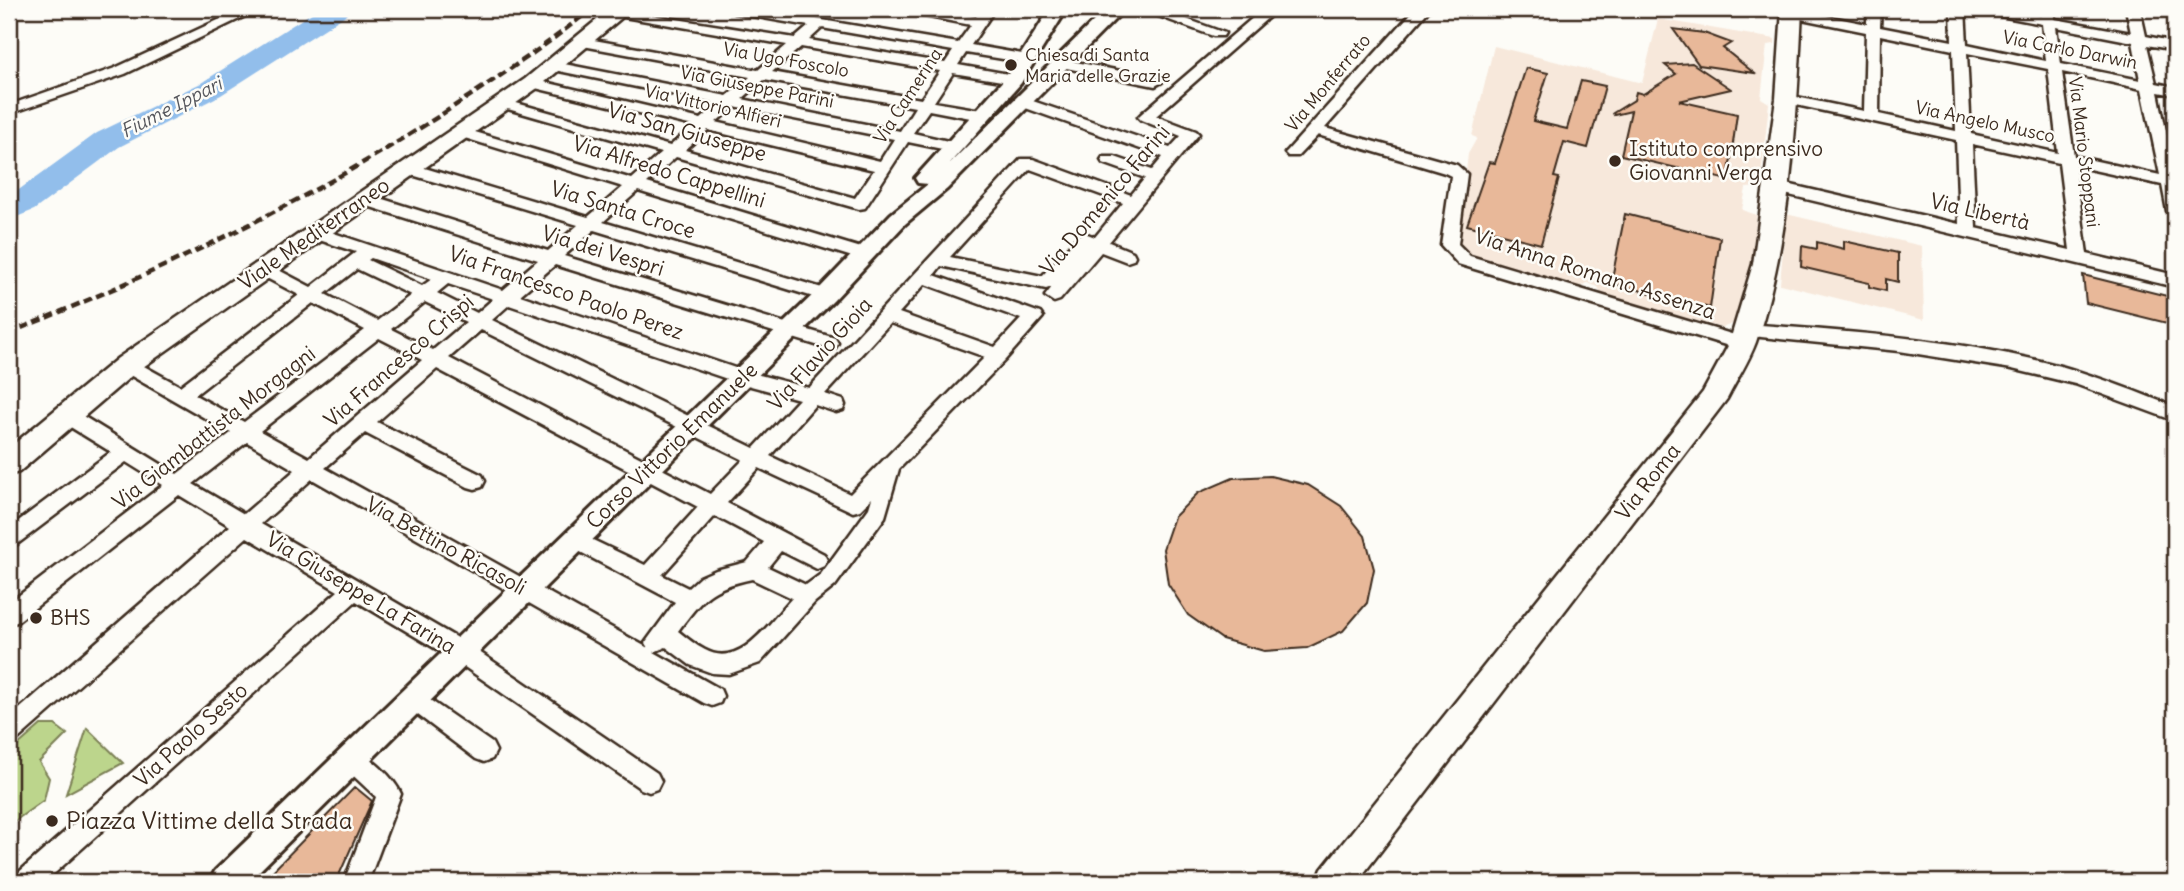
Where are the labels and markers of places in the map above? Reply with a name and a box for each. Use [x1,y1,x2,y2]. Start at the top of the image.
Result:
place label: Chiesa di Santa Maria delle Grazie [1025,43,1171,87]
marker: Chiesa di Santa Maria delle Grazie [1003,57,1019,73]
place label: Istituto comprensivo Giovanni Verga [1629,135,1823,186]
marker: Istituto comprensivo Giovanni Verga [1607,153,1623,169]
place label: BHS [50,604,91,631]
marker: BHS [28,610,44,626]
place label: Piazza Vittime della Strada [66,805,352,835]
marker: Piazza Vittime della Strada [44,813,60,829]

